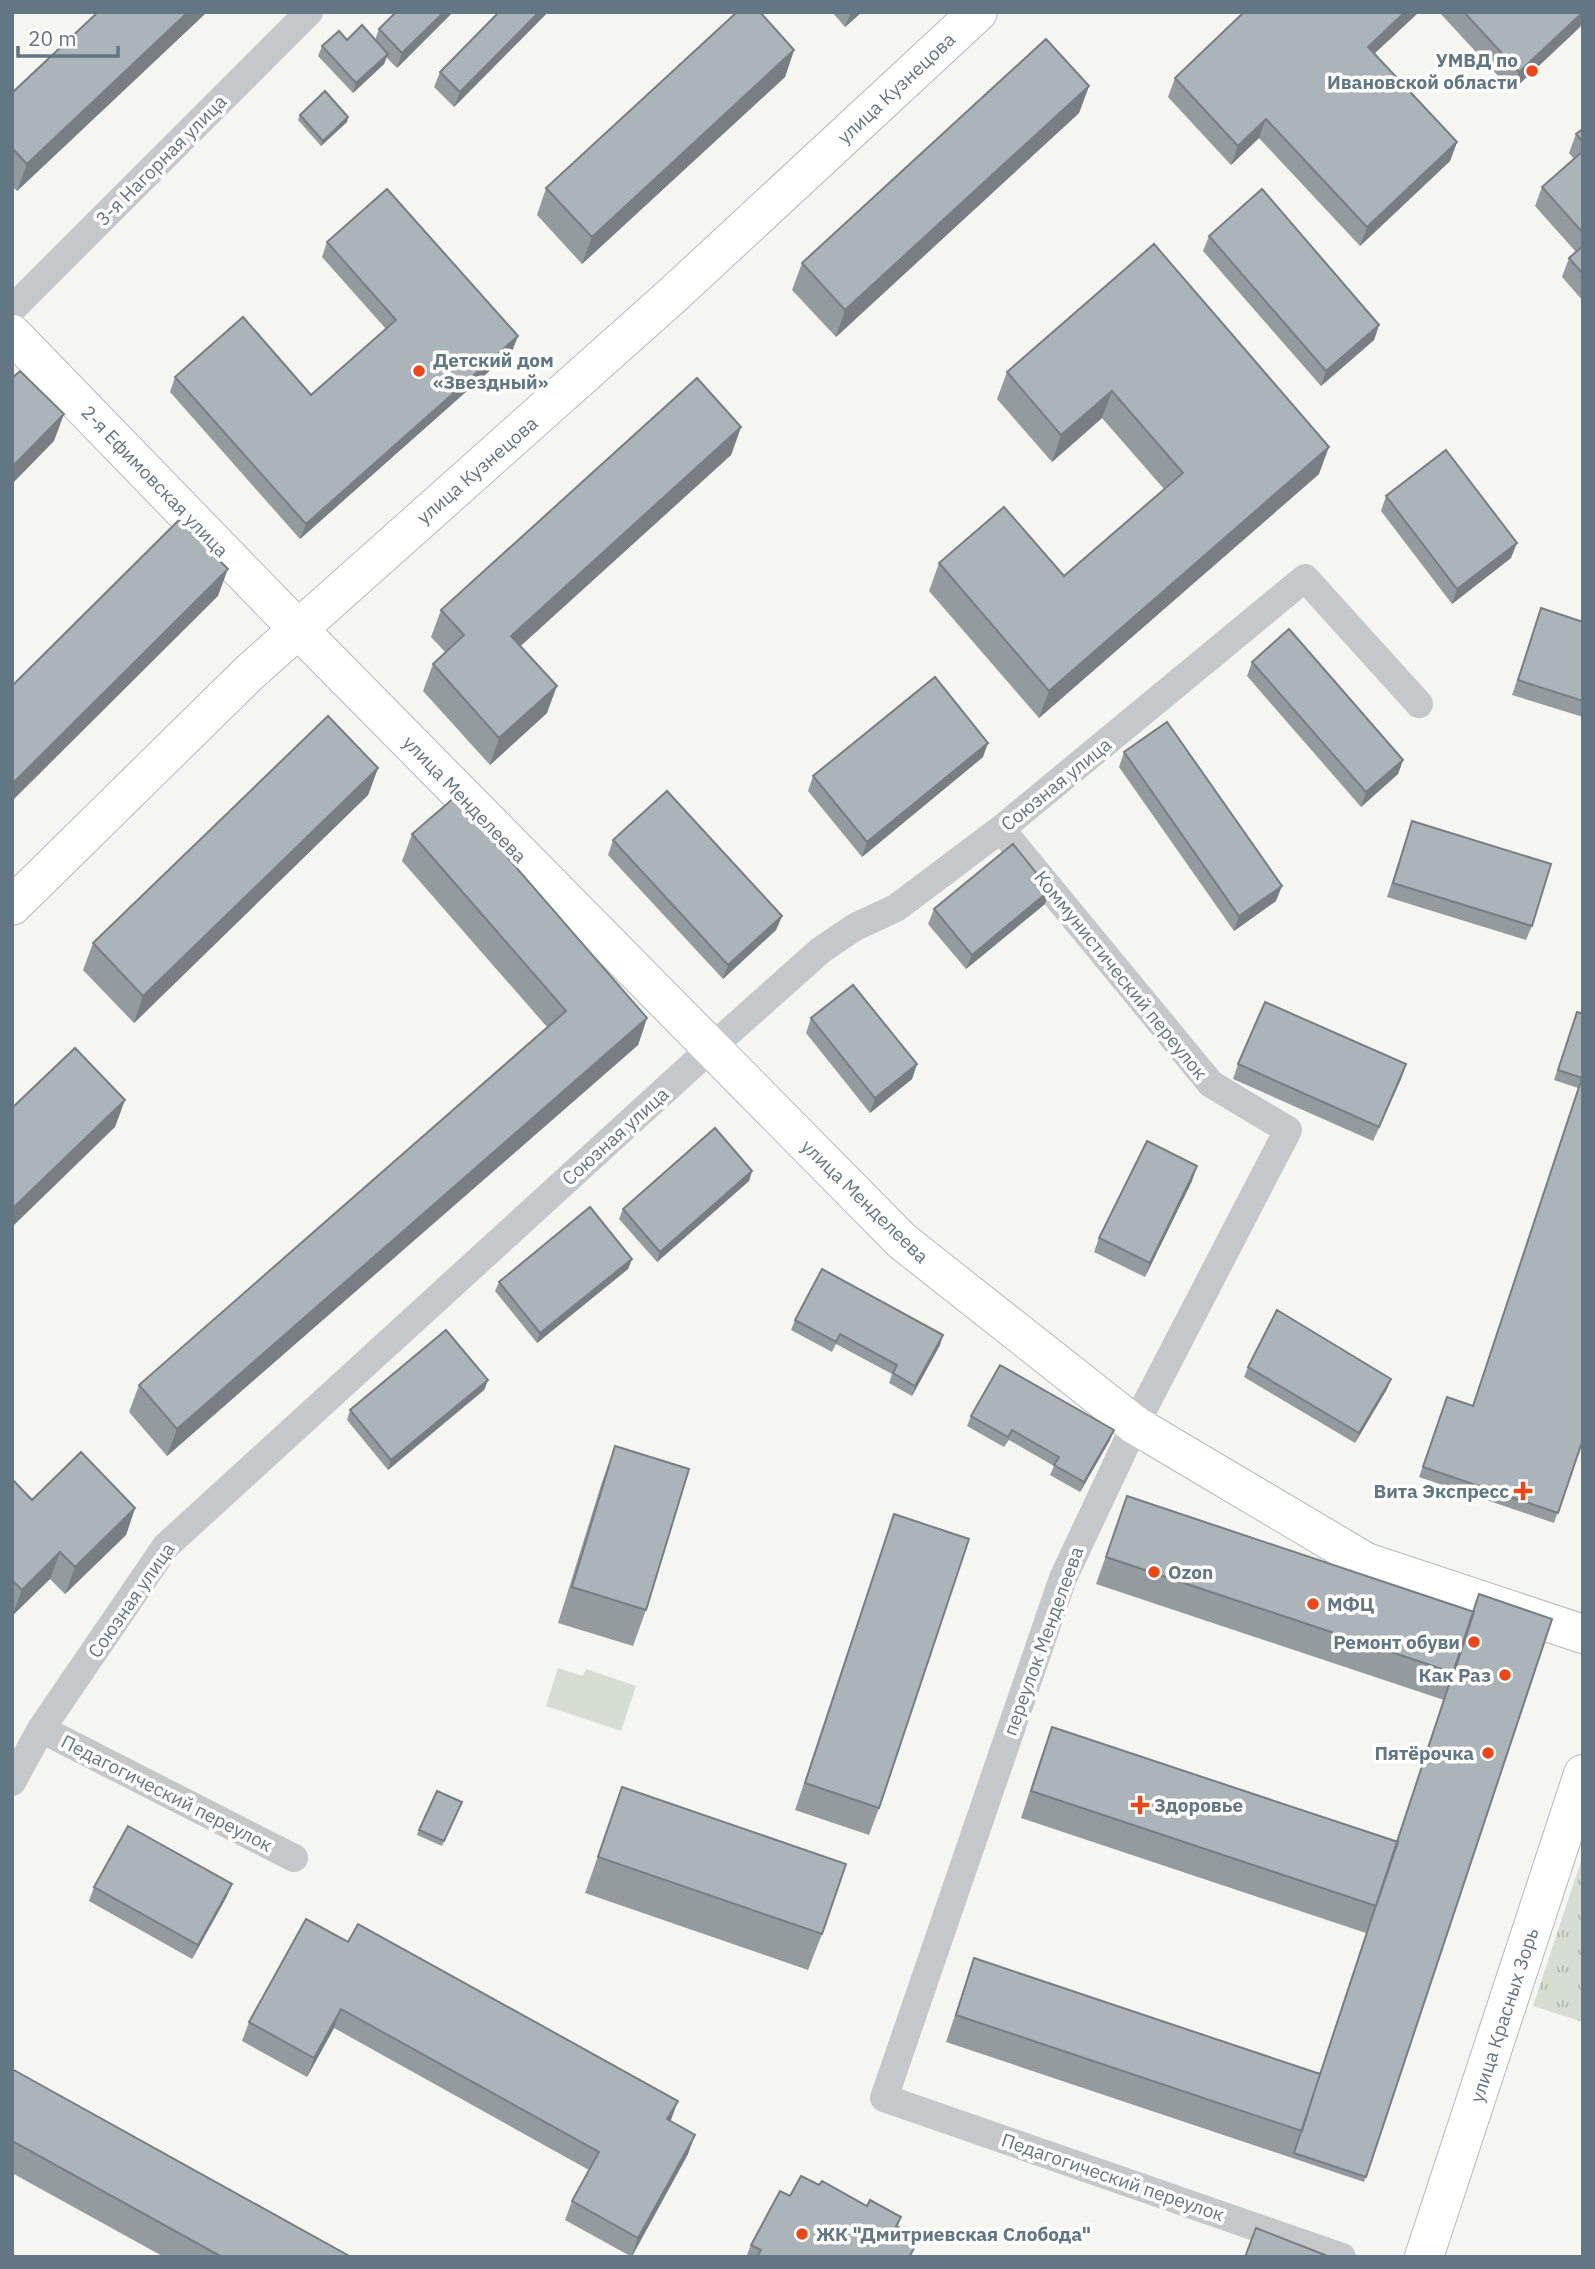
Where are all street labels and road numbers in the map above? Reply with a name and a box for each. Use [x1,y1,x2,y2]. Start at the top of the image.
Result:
street label: улица Кузнецова [832,27,960,149]
street label: 3-я Нагорная улица [91,90,231,230]
street label: 2-я Ефимовская улица [76,400,234,562]
street label: улица Кузнецова [412,411,542,529]
street label: улица Менделеева [398,730,532,868]
street label: Союзная улица [996,732,1116,836]
street label: Коммунистический переулок [1029,866,1213,1084]
street label: Союзная улица [557,1082,673,1190]
street label: улица Менделеева [796,1134,934,1268]
street label: Союзная улица [82,1538,180,1662]
street label: переулок Менделеева [998,1543,1088,1739]
street label: Педагогический переулок [57,1729,277,1857]
street label: улица Красных Зорь [1464,1925,1544,2105]
street label: Педагогический переулок [998,2128,1228,2226]

